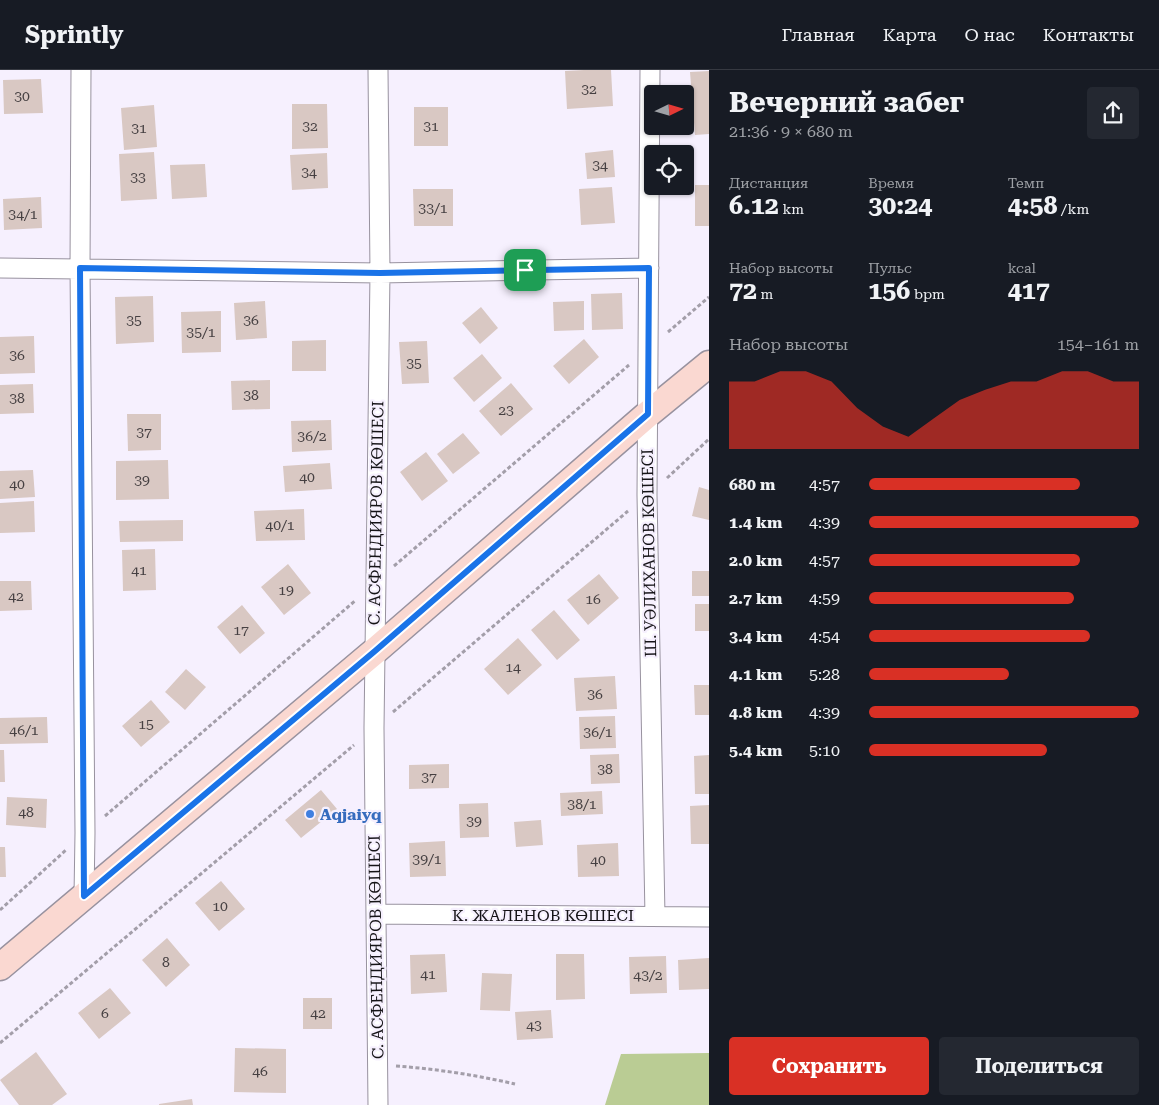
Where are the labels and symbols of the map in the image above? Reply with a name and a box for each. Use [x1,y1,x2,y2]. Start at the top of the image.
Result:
house number: 32 [581,81,597,97]
north arrow [644,85,694,135]
house number: 30 [14,88,30,104]
house number: 32 [302,118,318,134]
house number: 31 [423,118,439,134]
house number: 31 [131,120,147,136]
house number: 34 [592,157,608,173]
house number: 34 [301,164,317,180]
house number: 33 [130,169,146,185]
house number: 33/1 [418,200,448,216]
house number: 34/1 [8,206,38,222]
pin [504,249,546,291]
house number: 35 [126,312,142,328]
house number: 36 [243,312,259,328]
house number: 35/1 [186,324,216,340]
house number: 36 [9,347,25,363]
house number: 35 [406,355,422,371]
house number: 38 [243,387,259,403]
house number: 38 [9,390,25,406]
street label: С. АСФЕНДИЯРОВ КӨШЕСІ [365,401,387,625]
house number: 23 [498,402,514,418]
house number: 37 [136,424,152,440]
house number: 36/2 [297,428,327,444]
street label: Ш. УӘЛИХАНОВ КӨШЕСІ [638,449,660,657]
house number: 40 [299,469,315,485]
house number: 39 [134,472,150,488]
house number: 40 [9,476,25,492]
house number: 40/1 [265,517,295,533]
house number: 41 [131,562,147,578]
house number: 19 [278,582,294,598]
house number: 42 [8,588,24,604]
house number: 16 [585,591,601,607]
house number: 17 [233,622,249,638]
house number: 14 [505,659,521,675]
house number: 36 [587,686,603,702]
house number: 15 [138,716,154,732]
house number: 46/1 [9,722,39,738]
house number: 36/1 [583,724,613,740]
house number: 38 [597,761,613,777]
house number: 37 [421,769,437,785]
house number: 38/1 [567,796,597,812]
house number: 48 [18,804,34,820]
place label: Aqjaiyq [320,805,382,824]
marker: Aqjaiyq [304,808,316,820]
house number: 39 [466,813,482,829]
street label: С. АСФЕНДИЯРОВ КӨШЕСІ [365,835,387,1059]
house number: 39/1 [412,851,442,867]
house number: 40 [590,852,606,868]
house number: 10 [212,898,228,914]
street label: К. ЖАЛЕНОВ КӨШЕСІ [452,906,634,925]
house number: 8 [162,954,170,970]
house number: 41 [420,966,436,982]
house number: 43/2 [633,967,663,983]
house number: 6 [101,1005,109,1021]
house number: 42 [310,1005,326,1021]
house number: 43 [526,1017,542,1033]
house number: 46 [252,1063,268,1079]

